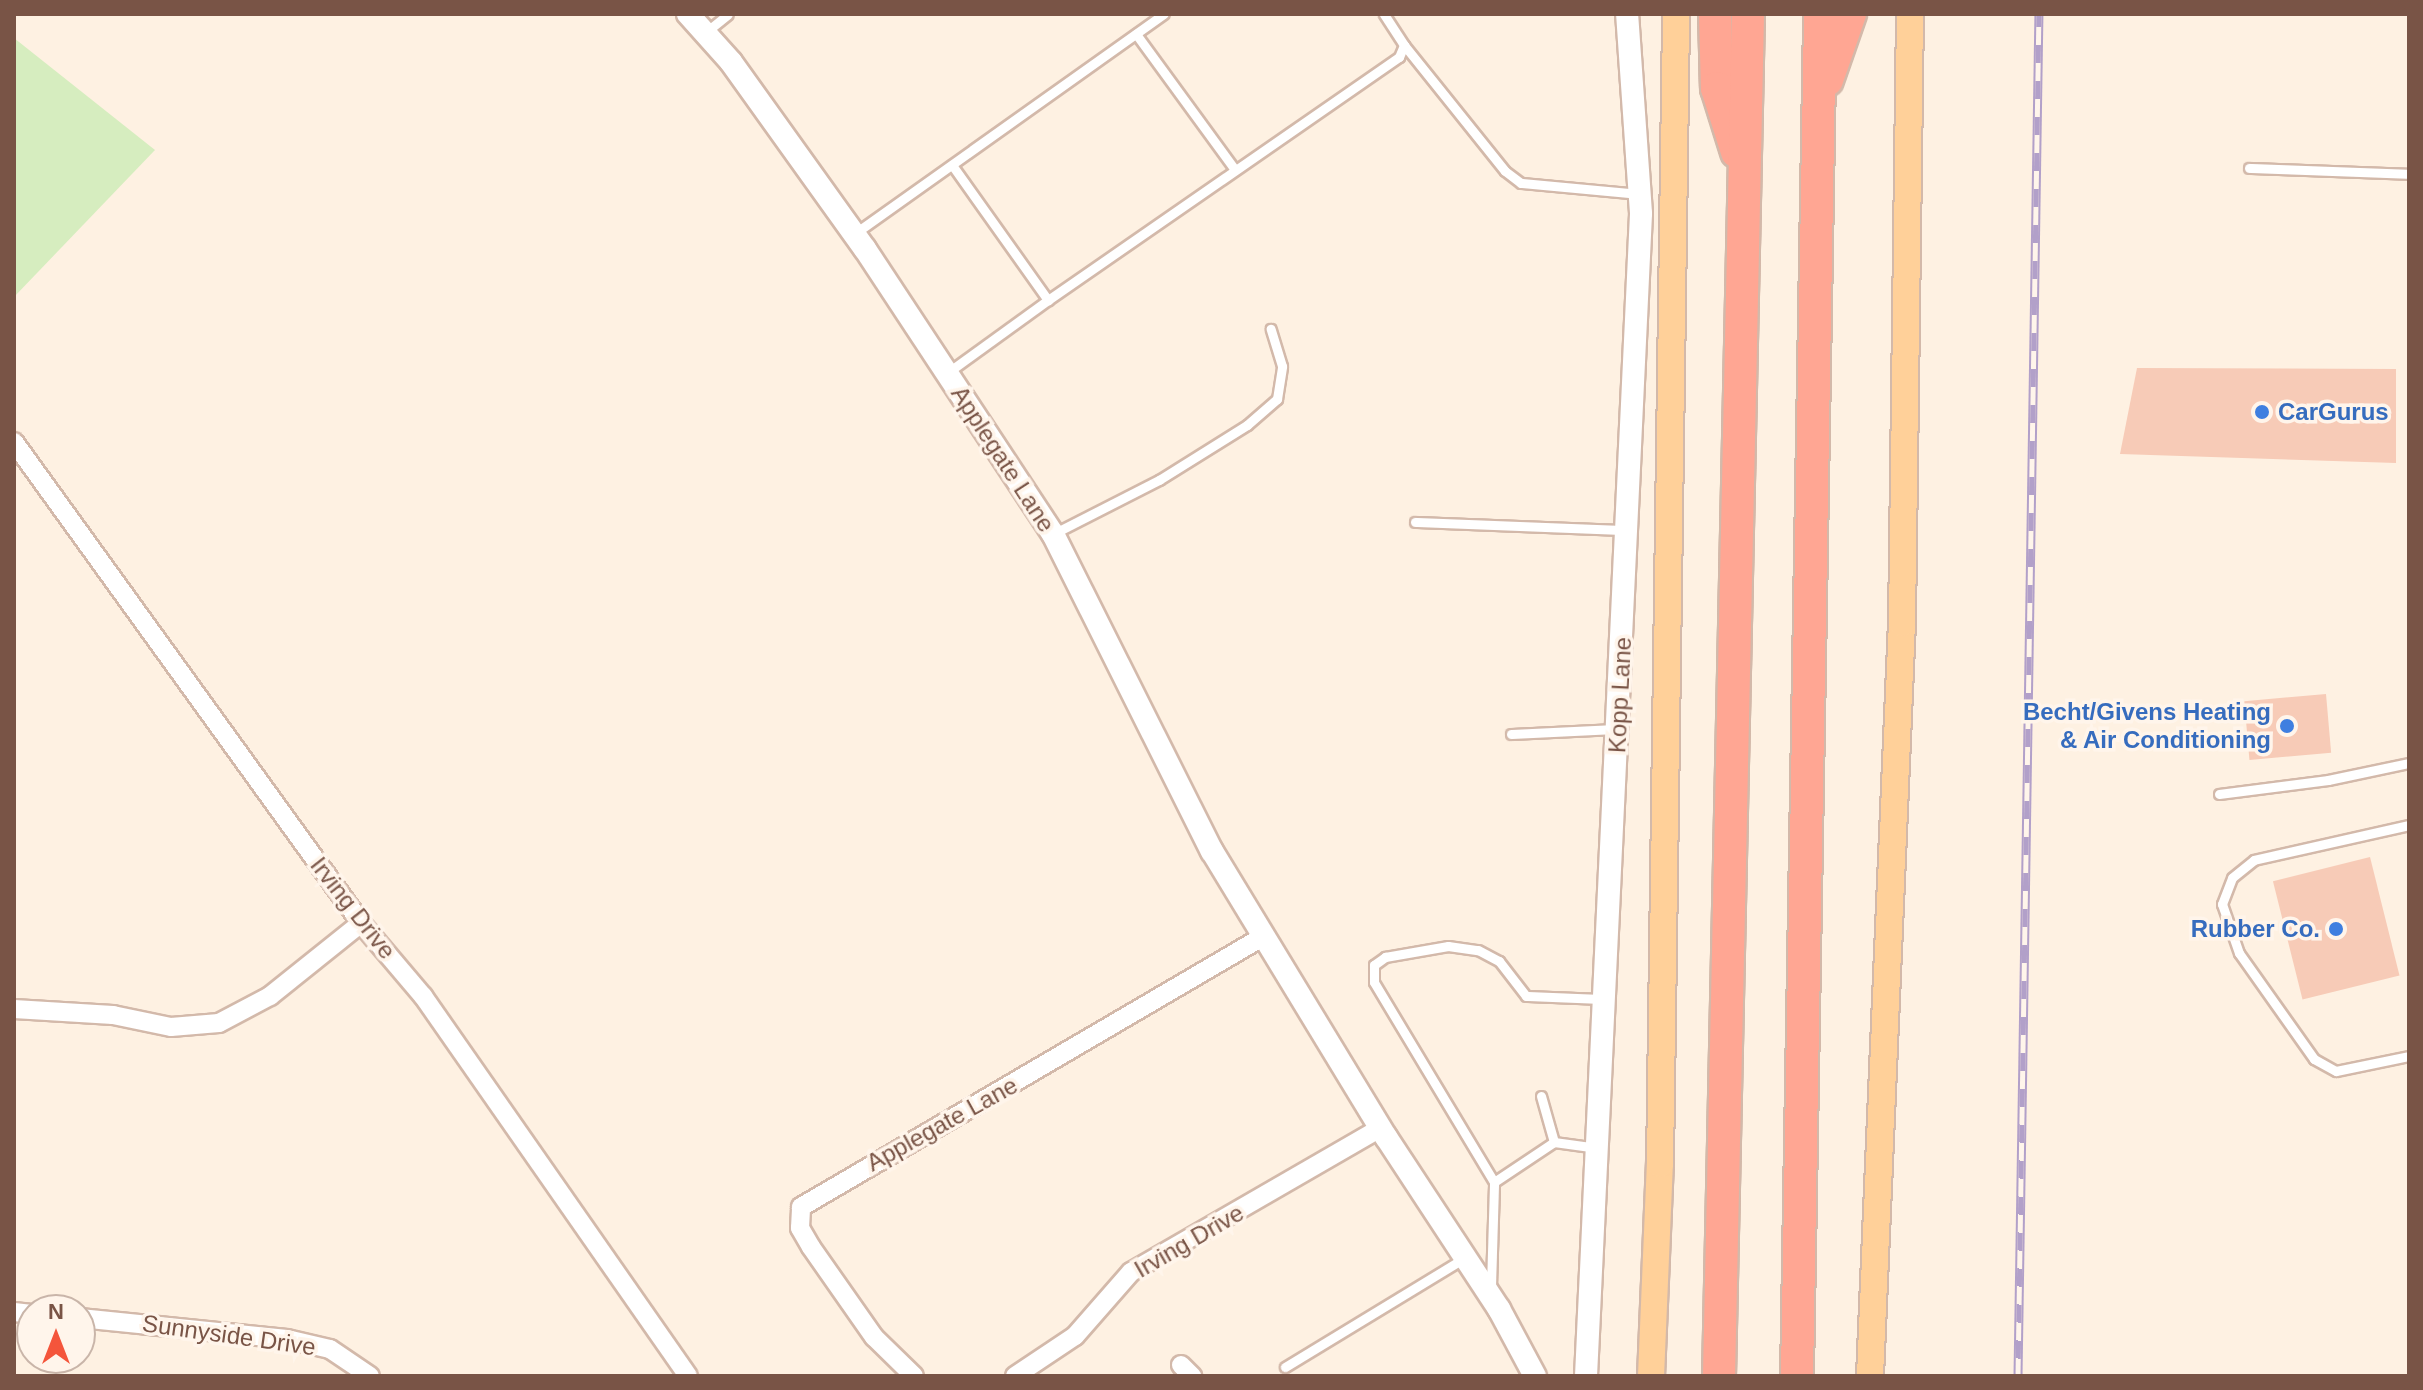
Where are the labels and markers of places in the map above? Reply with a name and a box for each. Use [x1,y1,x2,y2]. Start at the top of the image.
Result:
place label: CarGurus [2278,398,2389,426]
marker: CarGurus [2253,403,2271,421]
place label: Becht/Givens Heating & Air Conditioning [2023,698,2271,754]
marker: Becht/Givens Heating & Air Conditioning [2278,717,2296,735]
place label: Rubber Co. [2191,915,2320,943]
marker: Rubber Co. [2327,920,2345,938]

